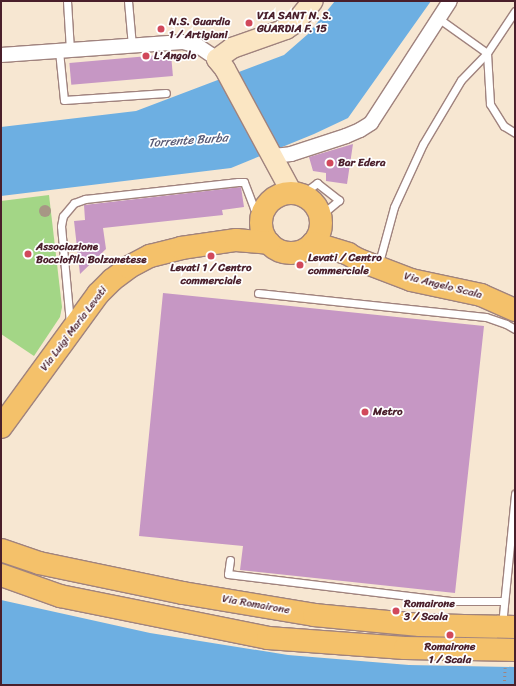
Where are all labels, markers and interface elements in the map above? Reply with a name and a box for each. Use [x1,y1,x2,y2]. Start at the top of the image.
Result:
place label: VIA SANT N. S. GUARDIA F. 15 [257,10,332,36]
place label: N.S. Guardia 1 / Artigiani [169,16,230,42]
marker: VIA SANT N. S. GUARDIA F. 15 [244,18,254,28]
marker: N.S. Guardia 1 / Artigiani [156,24,166,34]
place label: L'Angolo [154,49,196,63]
marker: L'Angolo [141,51,151,61]
water label: Torrente Burba [148,131,228,151]
place label: Bar Edera [338,156,385,170]
marker: Bar Edera [325,158,335,168]
place label: Associazione Bocciofila Bolzanetese [36,241,147,267]
marker: Associazione Bocciofila Bolzanetese [23,249,33,259]
marker: Levati 1 / Centro commerciale [206,251,216,261]
place label: Levati / Centro commerciale [308,252,382,278]
marker: Levati / Centro commerciale [295,260,305,270]
place label: Levati 1 / Centro commerciale [170,262,252,288]
street label: Via Angelo Scala [402,270,484,302]
street label: Via Luigi Maria Levati [38,284,110,374]
place label: Metro [373,405,403,419]
marker: Metro [360,407,370,417]
street label: Via Romairone [221,593,291,617]
place label: Romairone 3 / Scala [404,598,455,624]
marker: Romairone 3 / Scala [391,606,401,616]
marker: Romairone 1 / Scala [445,630,455,640]
place label: Romairone 1 / Scala [425,641,475,667]

